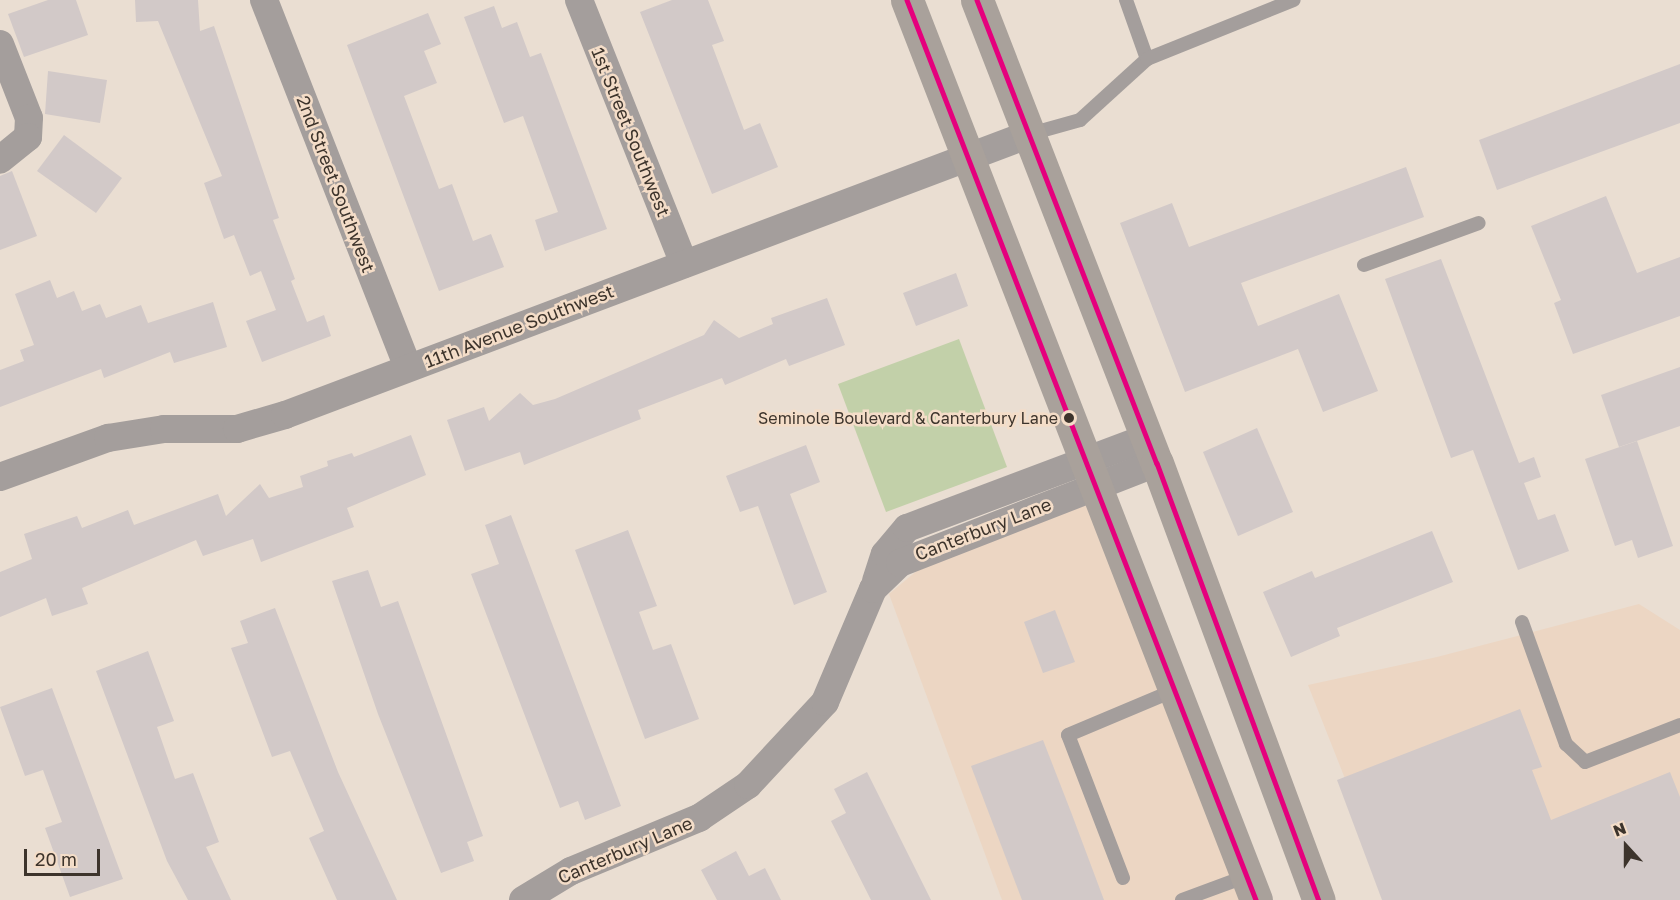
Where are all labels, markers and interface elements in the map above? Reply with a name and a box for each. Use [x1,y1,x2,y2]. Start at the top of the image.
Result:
street label: 1st Street Southwest [587,44,675,220]
street label: 2nd Street Southwest [292,92,380,276]
street label: 11th Avenue Southwest [421,280,617,372]
place label: Seminole Boulevard & Canterbury Lane [758,408,1058,428]
marker: Seminole Boulevard & Canterbury Lane [1063,412,1075,424]
street label: Canterbury Lane [912,493,1054,565]
street label: Canterbury Lane [554,812,696,888]
north arrow [1596,816,1656,876]
text: N [1610,818,1629,841]
scale bar [27,837,104,875]
text: 20 m [35,848,77,870]

